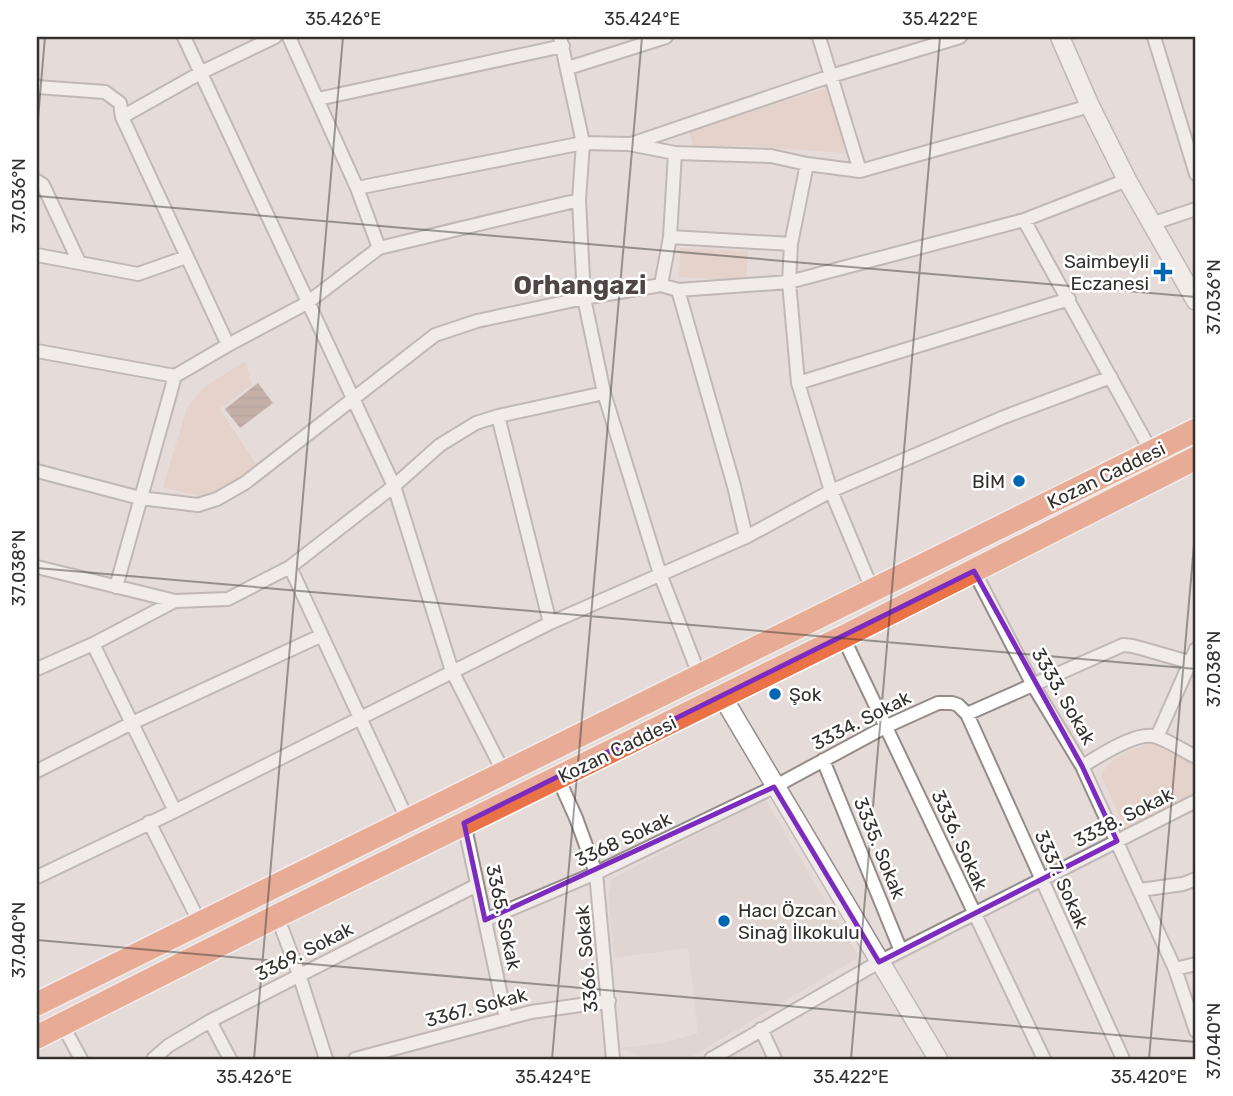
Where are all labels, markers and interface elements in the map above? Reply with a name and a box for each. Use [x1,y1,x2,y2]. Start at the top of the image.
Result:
text: 35.426°E [305,8,381,30]
text: 35.424°E [604,8,680,30]
text: 35.422°E [902,8,978,30]
text: 37.036°N [8,158,30,234]
place label: Saimbeyli Eczanesi [1064,250,1149,295]
text: 37.036°N [1203,259,1225,335]
marker: Saimbeyli Eczanesi [1155,264,1171,280]
district label: Orhangazi [514,270,646,301]
street label: Kozan Caddesi [1043,437,1169,514]
place label: BİM [972,470,1005,493]
marker: BİM [1011,473,1027,489]
text: 37.038°N [8,530,30,606]
text: 37.038°N [1203,631,1225,707]
street label: 3333. Sokak [1027,644,1101,749]
place label: Şok [789,683,822,706]
marker: Şok [767,686,783,702]
street label: 3334. Sokak [808,686,915,755]
street label: Kozan Caddesi [554,711,680,788]
street label: 3338. Sokak [1070,783,1177,852]
street label: 3336. Sokak [926,787,993,894]
street label: 3335. Sokak [849,794,910,902]
street label: 3368 Sokak [571,807,675,872]
street label: 3337. Sokak [1030,827,1093,932]
street label: 3365. Sokak [481,862,526,972]
place label: Hacı Özcan Sinağ İlkokulu [738,899,860,944]
text: 37.040°N [8,902,30,978]
street label: 3366. Sokak [570,904,603,1014]
marker: Hacı Özcan Sinağ İlkokulu [716,913,732,929]
street label: 3369. Sokak [252,917,357,986]
street label: 3367. Sokak [423,983,530,1032]
text: 37.040°N [1203,1003,1225,1079]
text: 35.426°E [216,1066,292,1088]
text: 35.424°E [515,1066,591,1088]
text: 35.422°E [813,1066,889,1088]
text: 35.420°E [1111,1066,1187,1088]

